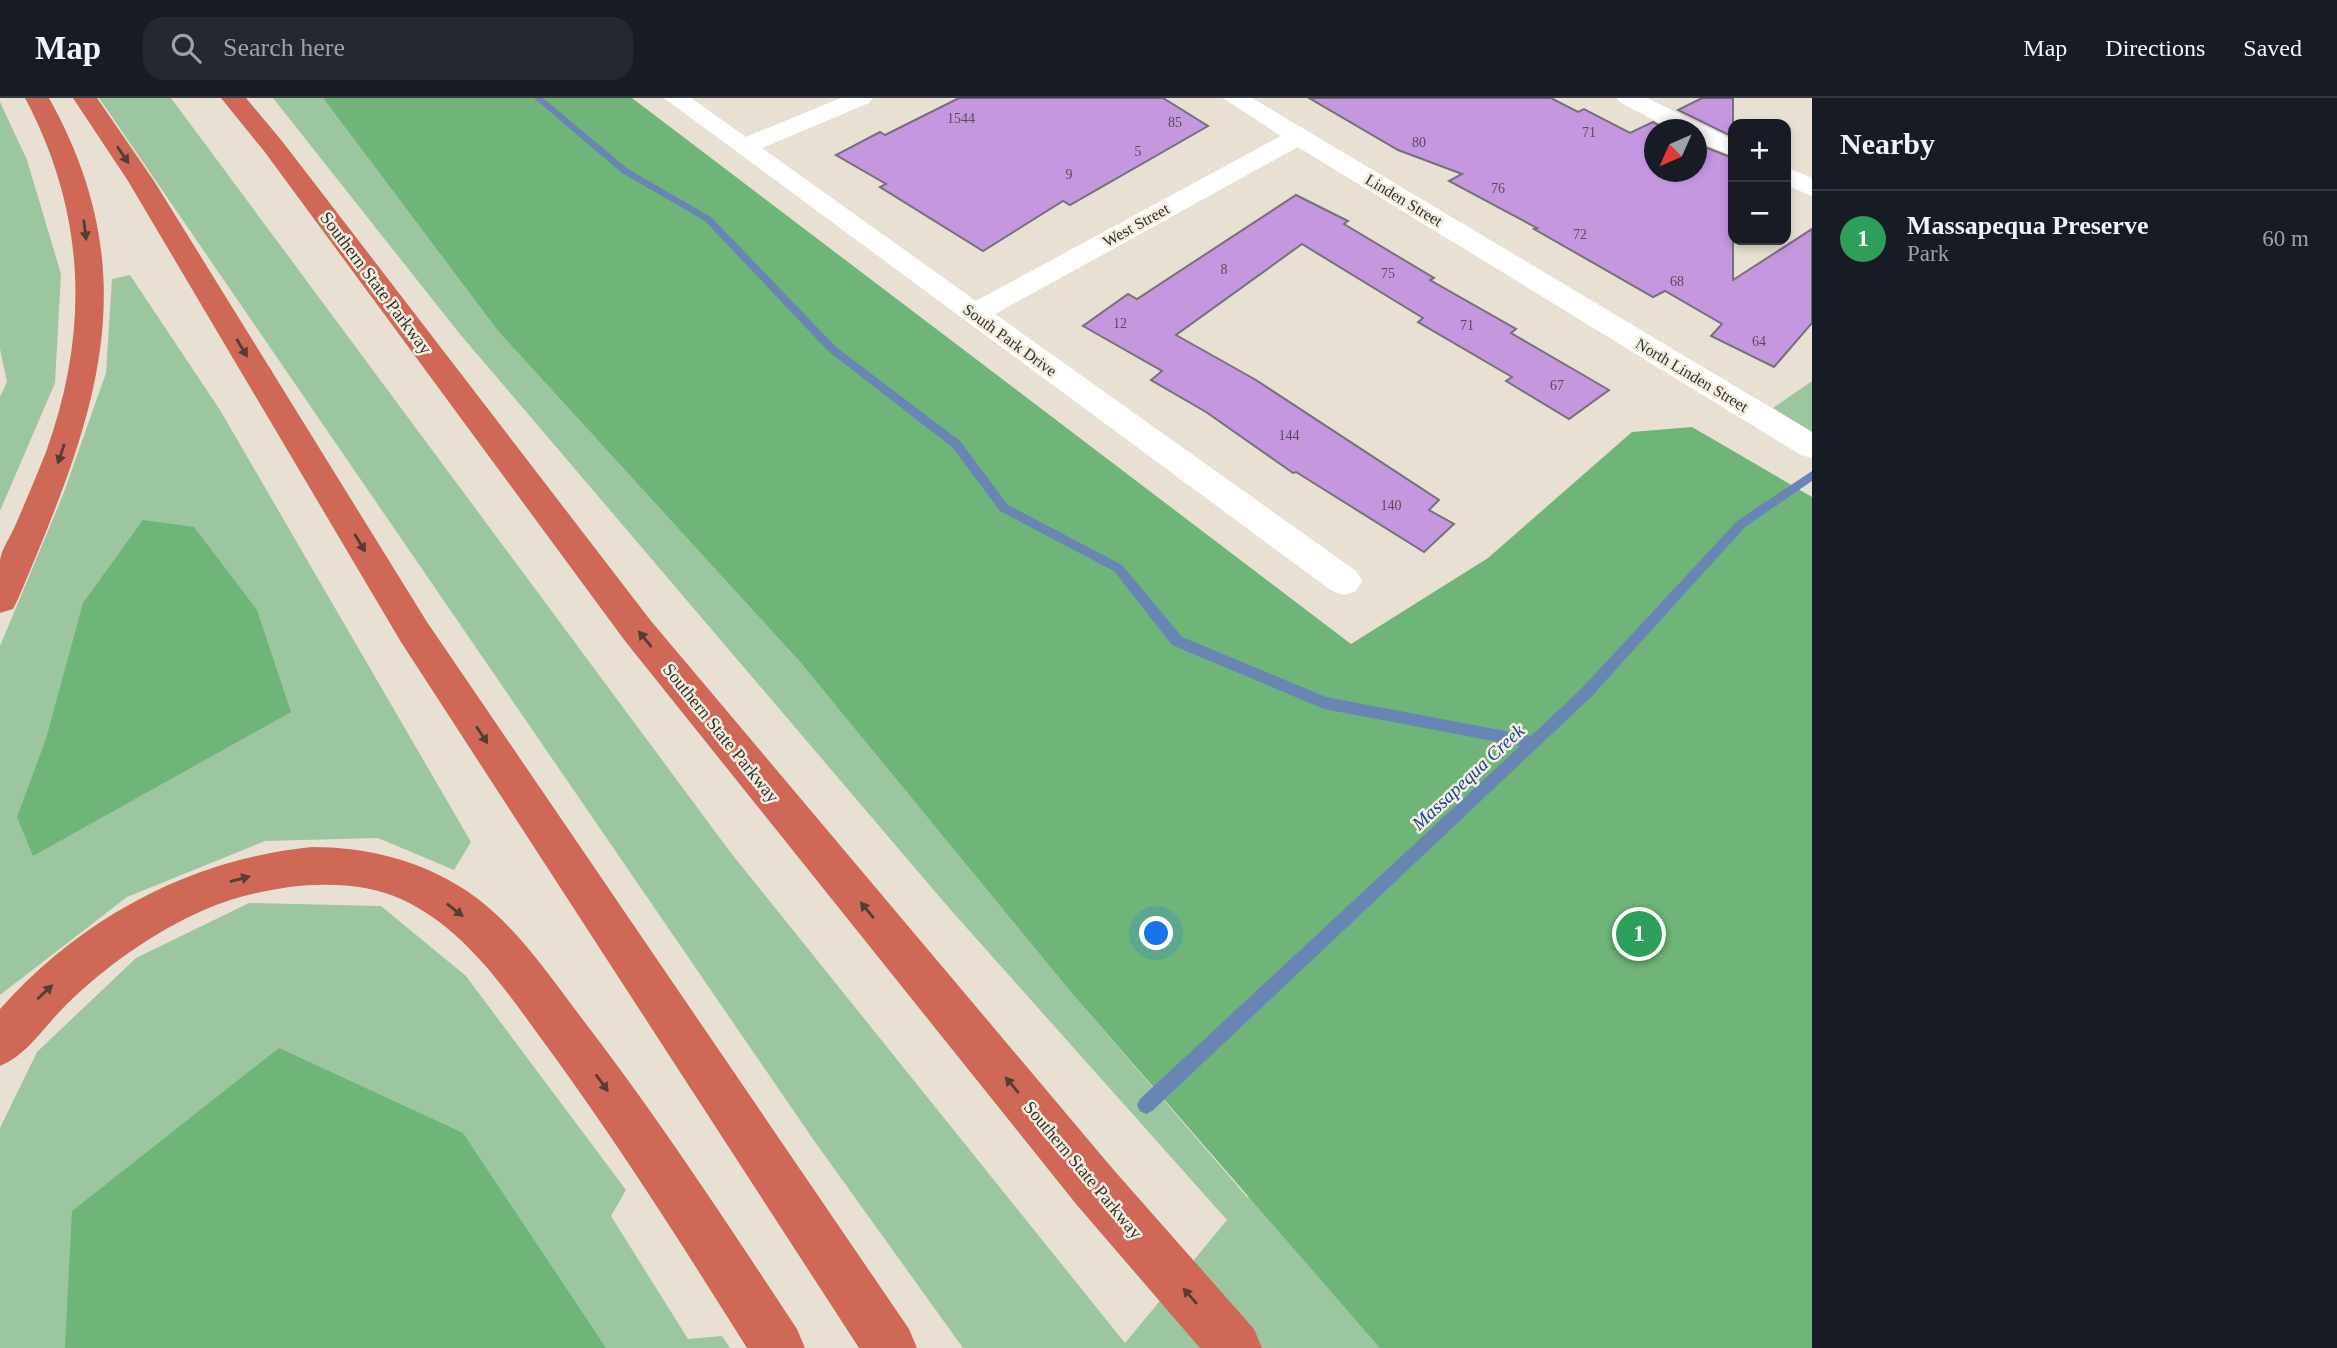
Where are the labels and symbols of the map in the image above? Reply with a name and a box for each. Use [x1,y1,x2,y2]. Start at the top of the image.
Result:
house number: 1544 [947,111,975,126]
house number: 85 [1168,115,1182,130]
north arrow [1644,119,1707,182]
house number: 71 [1582,125,1596,140]
house number: 80 [1412,135,1426,150]
house number: 5 [1135,144,1142,159]
one-way arrow [116,146,130,164]
house number: 9 [1066,167,1073,182]
street label: Linden Street [1362,170,1446,230]
house number: 76 [1491,181,1505,196]
street label: West Street [1100,200,1172,250]
street label: Southern State Parkway [316,208,436,358]
one-way arrow [80,219,91,241]
house number: 72 [1573,227,1587,242]
house number: 8 [1221,262,1228,277]
house number: 75 [1381,266,1395,281]
house number: 68 [1670,274,1684,289]
street label: South Park Drive [960,300,1060,380]
house number: 12 [1113,316,1127,331]
house number: 71 [1460,318,1474,333]
house number: 64 [1752,334,1766,349]
street label: North Linden Street [1633,335,1752,416]
one-way arrow [236,339,248,358]
house number: 67 [1550,378,1564,393]
house number: 144 [1279,428,1300,443]
one-way arrow [55,443,66,464]
house number: 140 [1381,498,1402,513]
one-way arrow [354,533,366,552]
one-way arrow [638,631,653,648]
street label: Southern State Parkway [659,659,783,807]
water label: Massapequa Creek [1407,719,1529,835]
one-way arrow [475,726,489,744]
one-way arrow [229,873,250,883]
one-way arrow [860,901,875,918]
one-way arrow [446,903,464,918]
pin: 1 [1616,908,1662,960]
your location [1139,916,1173,950]
one-way arrow [36,984,54,1000]
one-way arrow [595,1074,609,1092]
one-way arrow [1004,1077,1019,1095]
street label: Southern State Parkway [1020,1097,1146,1243]
one-way arrow [1183,1288,1198,1305]

